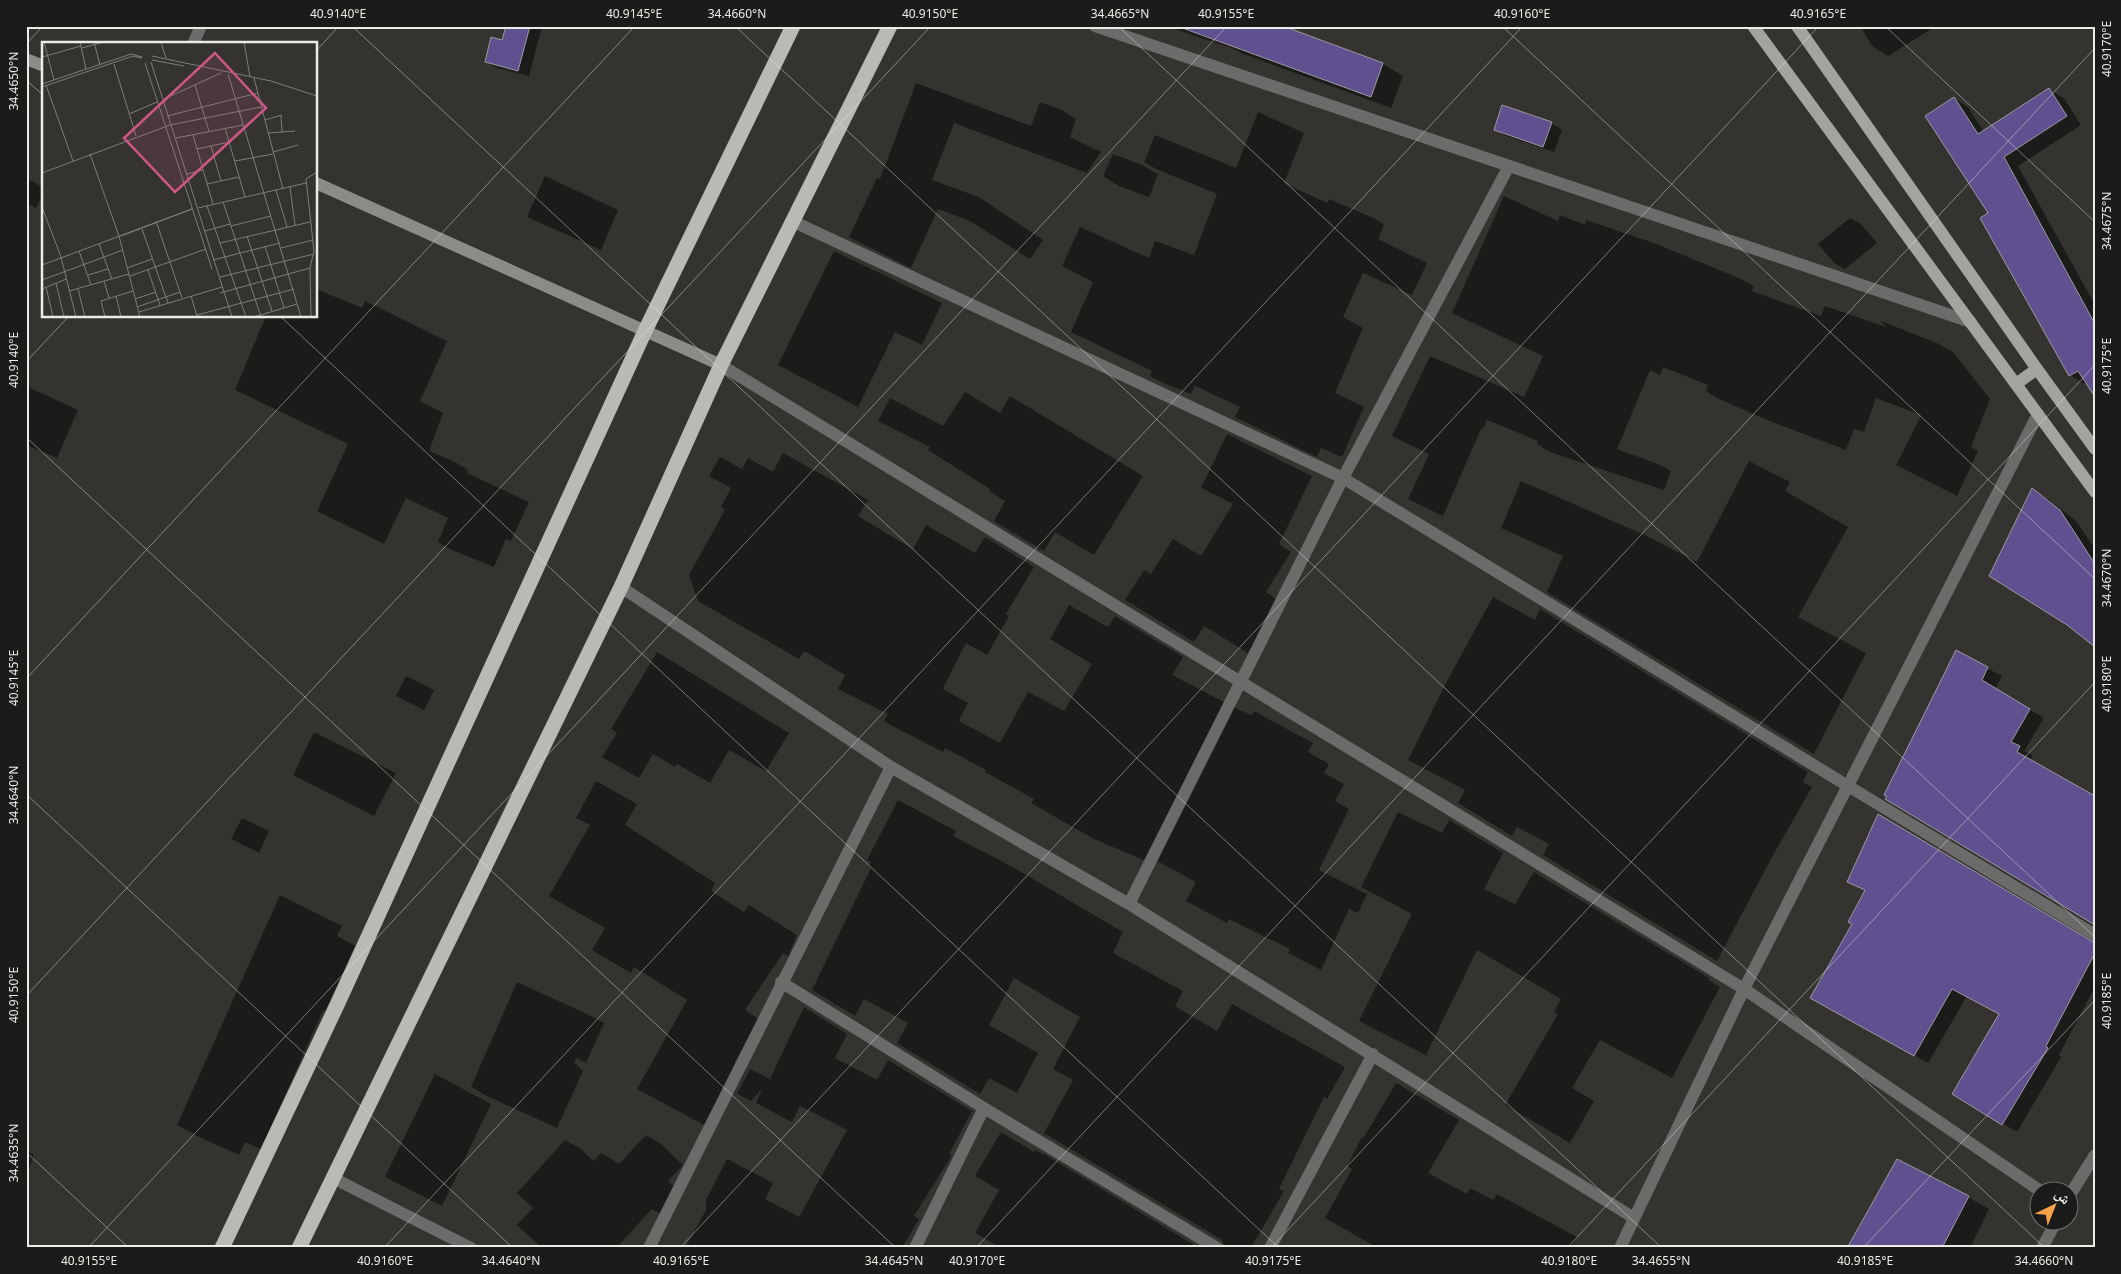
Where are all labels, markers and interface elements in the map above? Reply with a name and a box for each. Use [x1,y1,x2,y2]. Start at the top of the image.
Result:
text: 40.9140°E [310,5,366,22]
text: 40.9145°E [606,5,662,22]
text: 34.4660°N [708,5,766,22]
text: 40.9150°E [902,5,958,22]
text: 34.4665°N [1091,5,1149,22]
text: 40.9155°E [1198,5,1254,22]
text: 40.9160°E [1494,5,1550,22]
text: 40.9165°E [1790,5,1846,22]
text: 40.9170°E [2098,21,2115,77]
inset map [42,42,318,318]
text: 34.4650°N [5,52,22,110]
text: 34.4675°N [2098,192,2115,250]
text: 40.9140°E [5,332,22,388]
text: 40.9175°E [2098,338,2115,394]
text: 34.4670°N [2098,549,2115,607]
text: 40.9145°E [5,650,22,706]
text: 40.9180°E [2098,656,2115,712]
text: 34.4640°N [5,766,22,824]
text: 40.9150°E [5,967,22,1023]
text: 40.9185°E [2098,973,2115,1029]
text: 34.4635°N [5,1124,22,1182]
north arrow [2028,1182,2078,1232]
text: ش [2051,1184,2075,1208]
text: 40.9155°E [61,1252,117,1269]
text: 40.9160°E [357,1252,413,1269]
text: 34.4640°N [482,1252,540,1269]
text: 40.9165°E [653,1252,709,1269]
text: 34.4645°N [865,1252,923,1269]
text: 40.9170°E [949,1252,1005,1269]
text: 40.9175°E [1245,1252,1301,1269]
text: 40.9180°E [1541,1252,1597,1269]
text: 34.4655°N [1632,1252,1690,1269]
text: 40.9185°E [1837,1252,1893,1269]
text: 34.4660°N [2015,1252,2073,1269]

